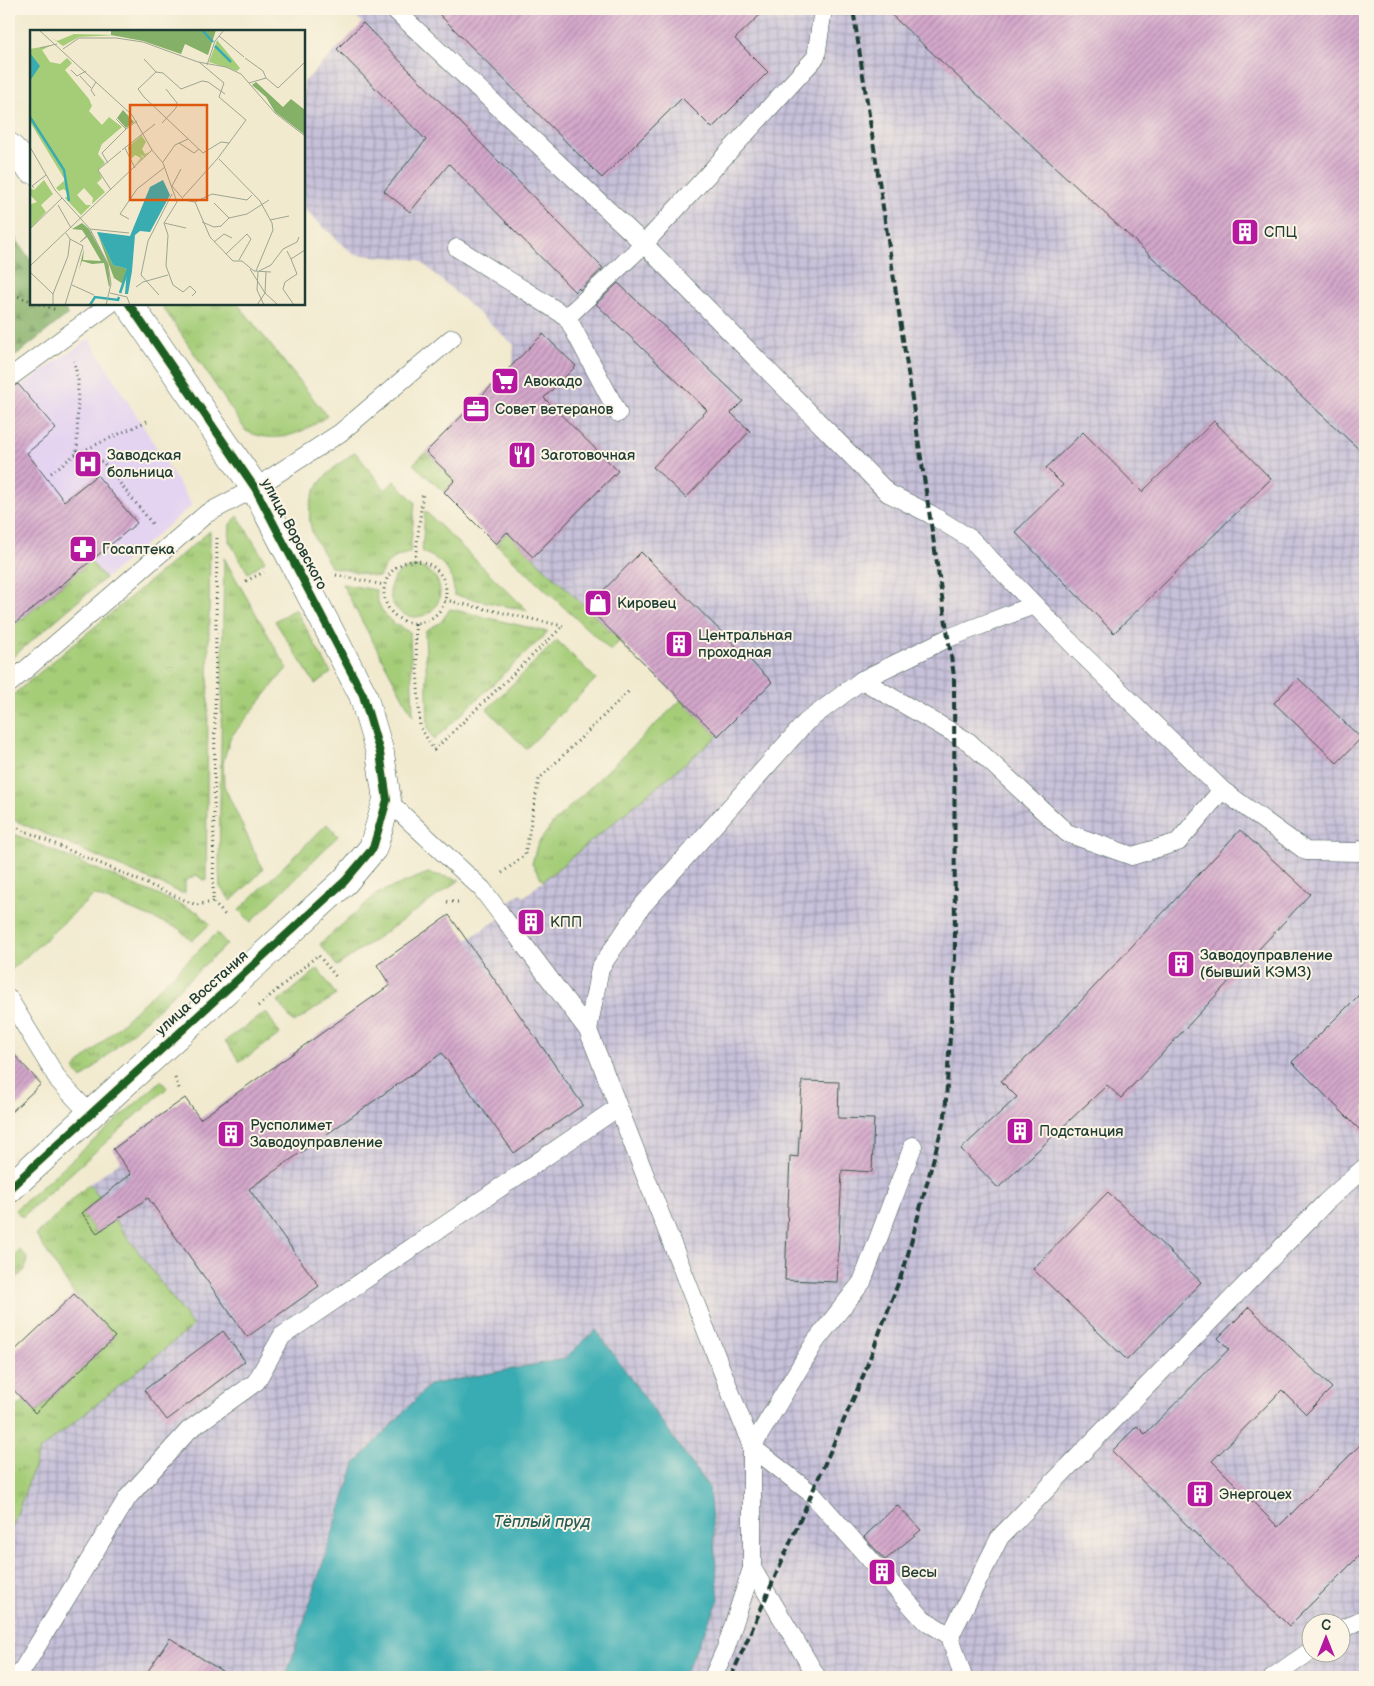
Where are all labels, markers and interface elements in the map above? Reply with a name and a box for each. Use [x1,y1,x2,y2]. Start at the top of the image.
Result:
inset map [30,30,305,305]
building icon: СПЦ [1230,217,1260,247]
place label: СПЦ [1264,223,1297,242]
supermarket icon: Авокадо [490,366,520,396]
place label: Авокадо [523,372,582,391]
office icon: Совет ветеранов [461,394,491,424]
place label: Совет ветеранов [495,400,613,419]
restaurant icon: Заготовочная [507,440,537,470]
place label: Заводская больница [107,446,181,482]
place label: Заготовочная [541,446,635,465]
hospital icon: Заводская больница [73,449,103,479]
street label: улица Воровского [257,475,331,593]
pharmacy icon: Госаптека [68,534,98,564]
place label: Госаптека [102,540,175,559]
shop icon: Кировец [583,588,613,618]
place label: Кировец [617,594,677,613]
place label: Центральная проходная [698,626,792,662]
building icon: Центральная проходная [664,629,694,659]
building icon: КПП [516,907,546,937]
place label: КПП [550,913,582,932]
street label: улица Восстания [152,946,252,1040]
place label: Заводоуправление (бывший КЭМЗ) [1200,946,1333,982]
building icon: Заводоуправление (бывший КЭМЗ) [1166,949,1196,979]
place label: Русполимет Заводоуправление [250,1116,383,1152]
building icon: Подстанция [1005,1116,1035,1146]
building icon: Русполимет Заводоуправление [216,1119,246,1149]
place label: Подстанция [1039,1122,1124,1141]
building icon: Энергоцех [1185,1479,1215,1509]
place label: Энергоцех [1219,1485,1292,1504]
water label: Тёплый пруд [494,1513,591,1532]
building icon: Весы [867,1557,897,1587]
place label: Весы [901,1563,937,1582]
north arrow [1302,1614,1352,1664]
text: С [1321,1617,1331,1634]

